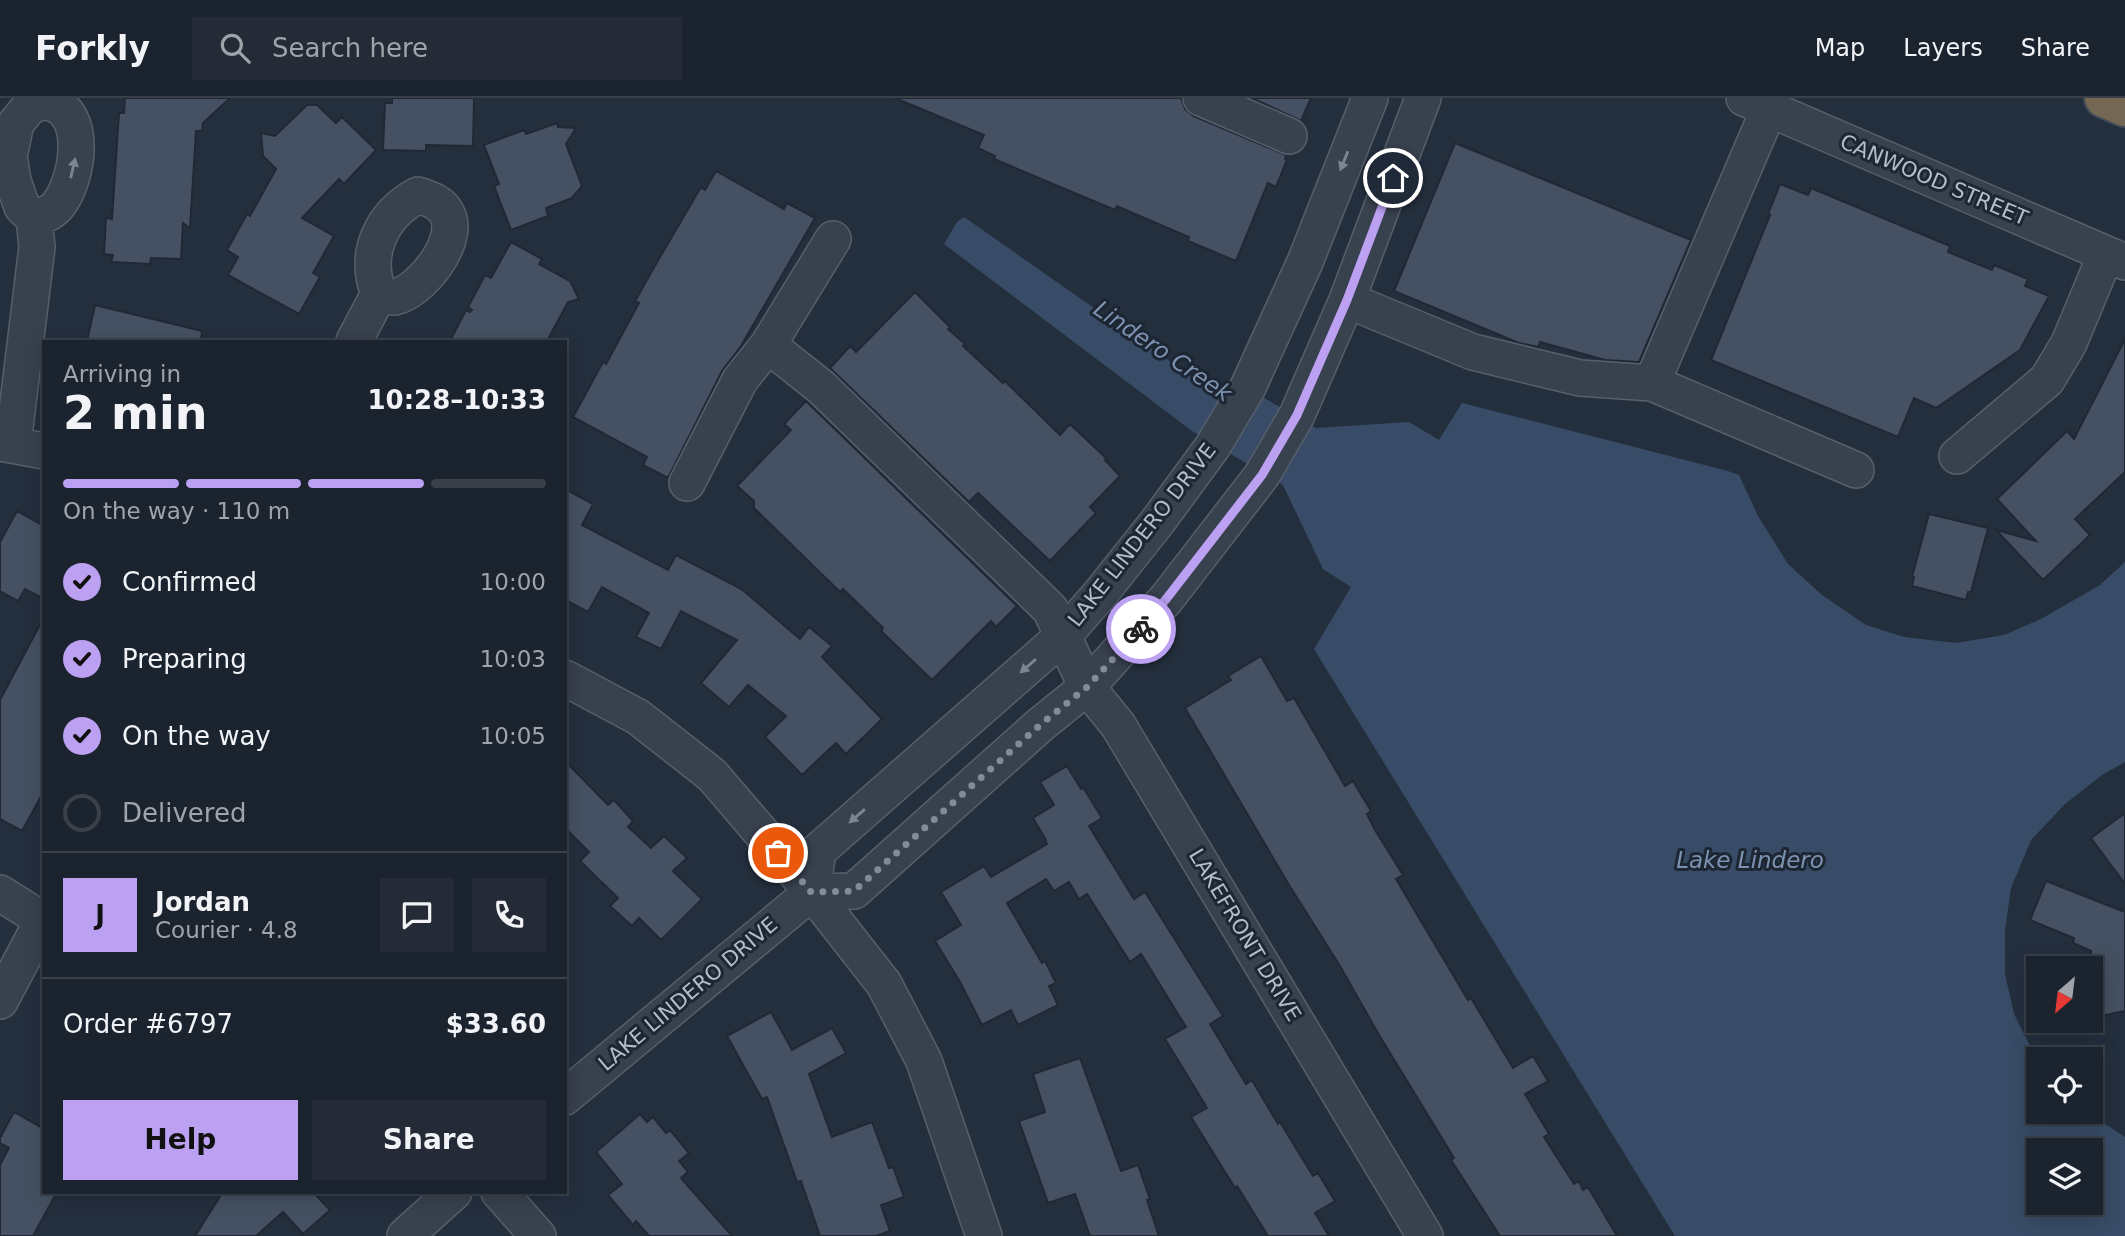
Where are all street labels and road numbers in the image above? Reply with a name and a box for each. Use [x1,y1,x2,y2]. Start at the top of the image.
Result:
street label: CANWOOD STREET [1837,130,2032,230]
street label: LAKE LINDERO DRIVE [1063,439,1221,631]
street label: LAKEFRONT DRIVE [1184,845,1306,1025]
street label: LAKE LINDERO DRIVE [594,912,782,1076]

